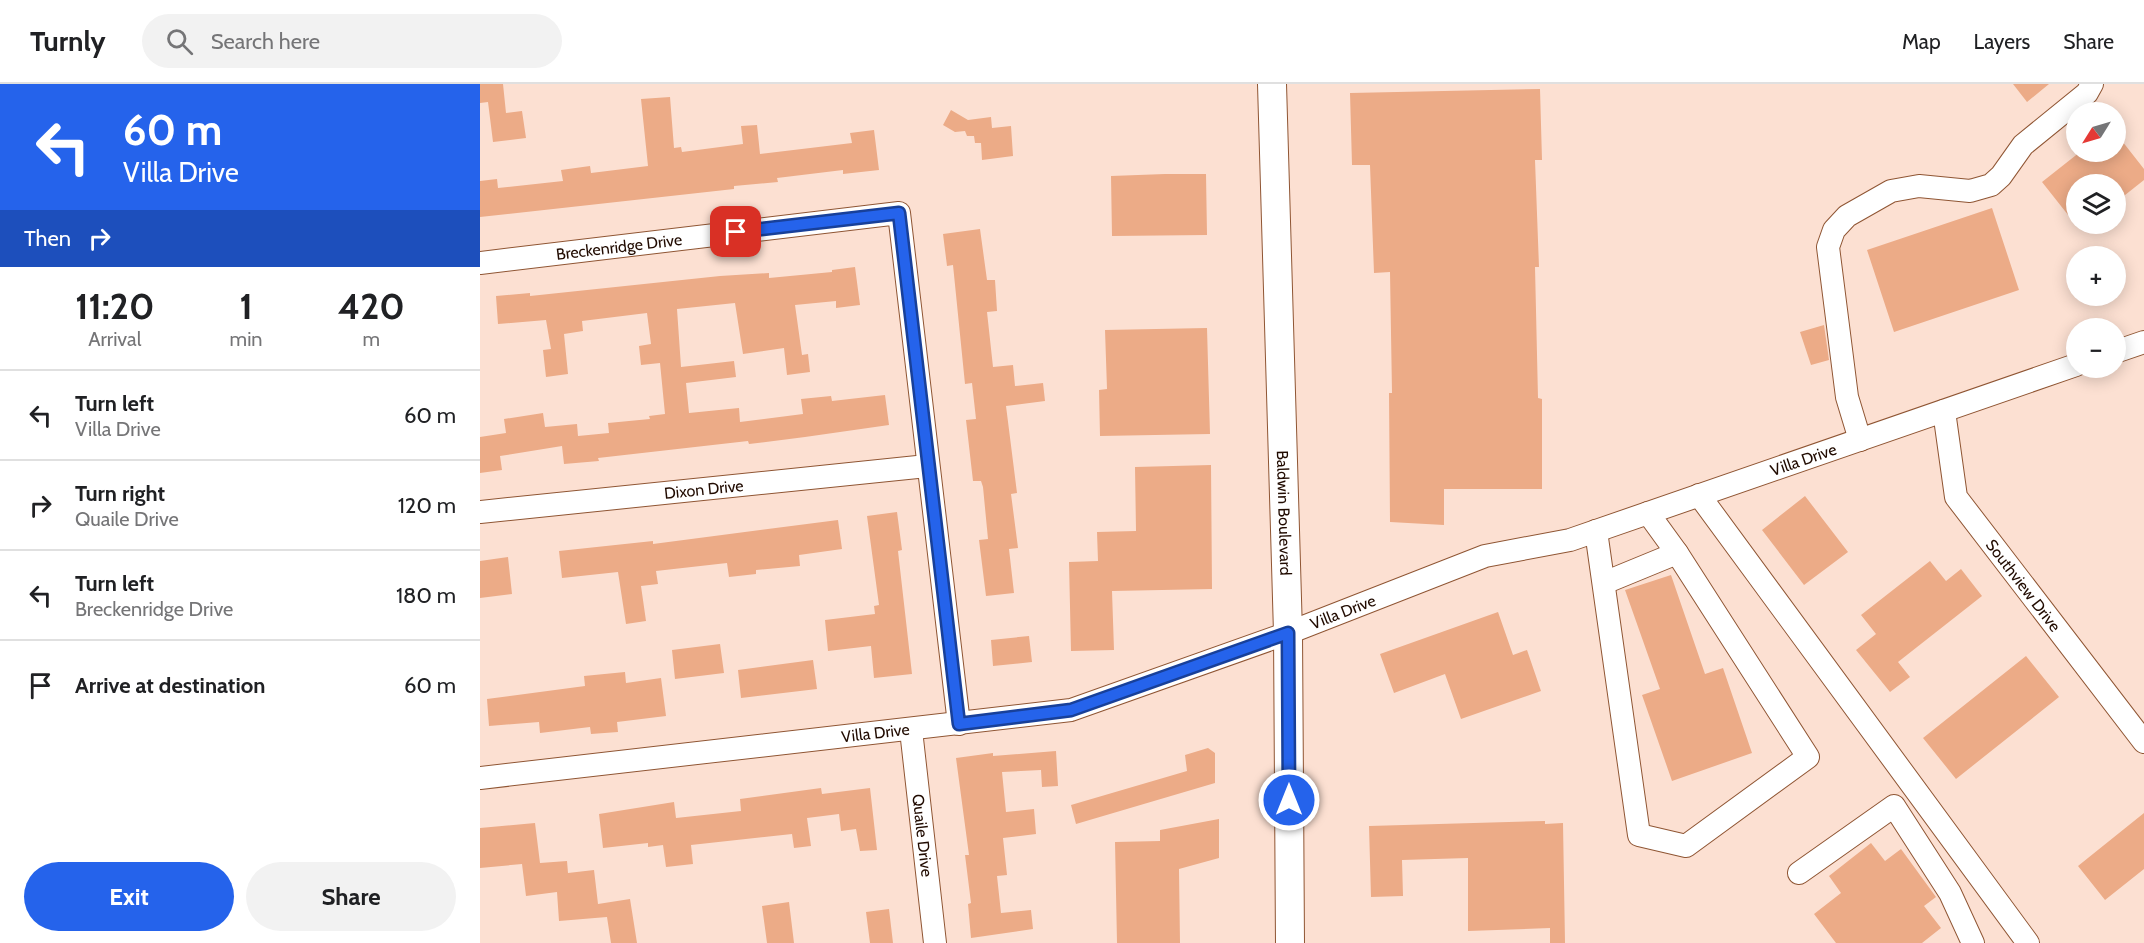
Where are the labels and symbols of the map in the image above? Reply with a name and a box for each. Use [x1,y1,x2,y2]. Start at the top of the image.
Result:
north arrow [2066,102,2126,162]
pin [710,206,761,257]
street label: Breckenridge Drive [555,229,683,263]
street label: Villa Drive [1768,439,1839,480]
street label: Baldwin Boulevard [1273,450,1296,576]
street label: Dixon Drive [663,475,744,502]
street label: Southview Drive [1982,535,2065,635]
street label: Villa Drive [1307,590,1378,633]
street label: Villa Drive [840,719,911,746]
position arrow [1257,768,1321,832]
street label: Quaile Drive [909,793,937,878]

